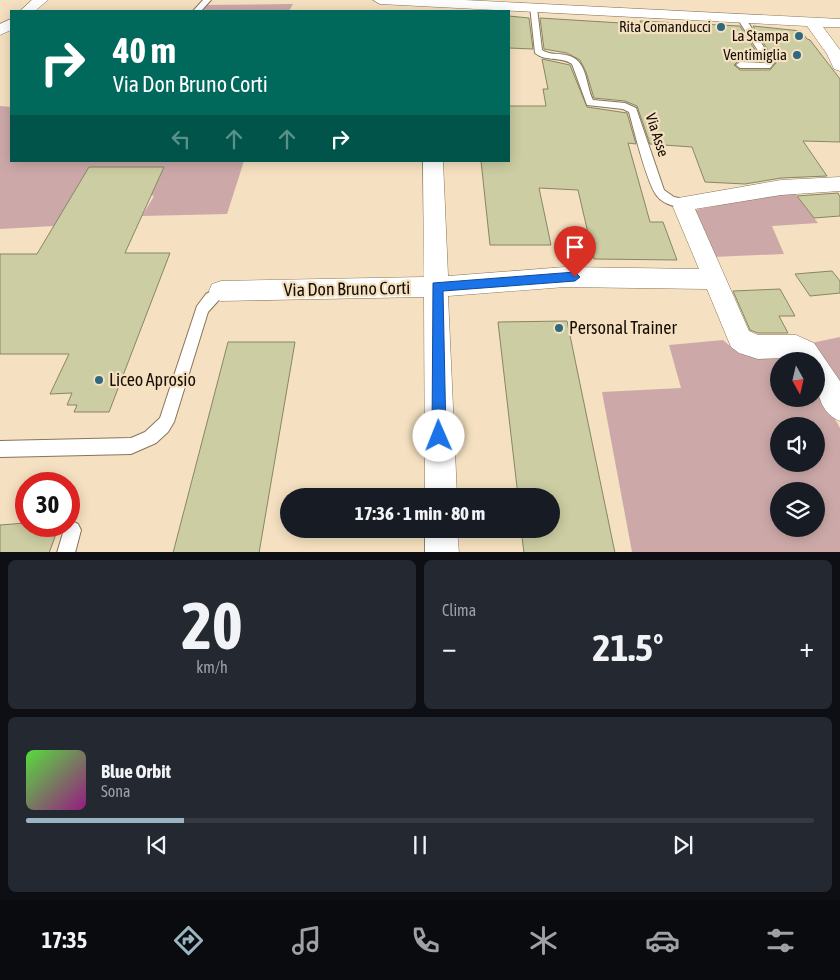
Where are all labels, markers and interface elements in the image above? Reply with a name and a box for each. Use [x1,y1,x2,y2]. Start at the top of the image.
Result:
place label: Rita Comanducci [619,18,711,35]
marker: Rita Comanducci [715,21,727,33]
place label: La Stampa [732,27,789,44]
icon: right [30,30,95,95]
text: 40 m [113,30,176,70]
marker: La Stampa [793,30,805,42]
place label: Ventimiglia [723,46,787,63]
marker: Ventimiglia [791,49,803,61]
text: Via Don Bruno Corti [113,71,268,97]
street label: Via Asse [643,111,673,159]
icon: left [167,125,195,153]
icon: ahead [220,125,248,153]
icon: ahead [273,125,301,153]
icon: right [326,125,354,153]
pin [554,226,596,277]
icon: arrive [561,233,589,261]
street label: Via Don Bruno Corti [283,277,411,300]
place label: Personal Trainer [569,317,677,338]
marker: Personal Trainer [553,322,565,334]
north arrow [770,352,825,408]
map controls [770,352,825,537]
place label: Liceo Aprosio [109,369,196,390]
marker: Liceo Aprosio [93,374,105,386]
position arrow [412,409,464,461]
button: sound [770,417,825,472]
speed limit sign: 30 [15,472,80,537]
button: layers [770,482,825,537]
text: 17:36 · 1 min · 80 m [355,502,485,524]
text: 20 [181,588,243,663]
text: Clima [442,601,476,619]
text: 21.5° [593,626,663,669]
text: − [442,631,457,663]
text: + [799,631,814,663]
text: km/h [196,658,228,676]
text: Blue Orbit [101,760,171,782]
text: Sona [101,782,130,800]
icon: previous [143,831,171,859]
icon: pause [406,831,434,859]
icon: next [669,831,697,859]
icon: directions [171,923,206,958]
icon: music [289,923,324,958]
icon: phone [408,923,443,958]
icon: climate [526,923,561,958]
icon: car [645,923,680,958]
icon: filters [763,923,798,958]
text: 17:35 [42,927,87,953]

